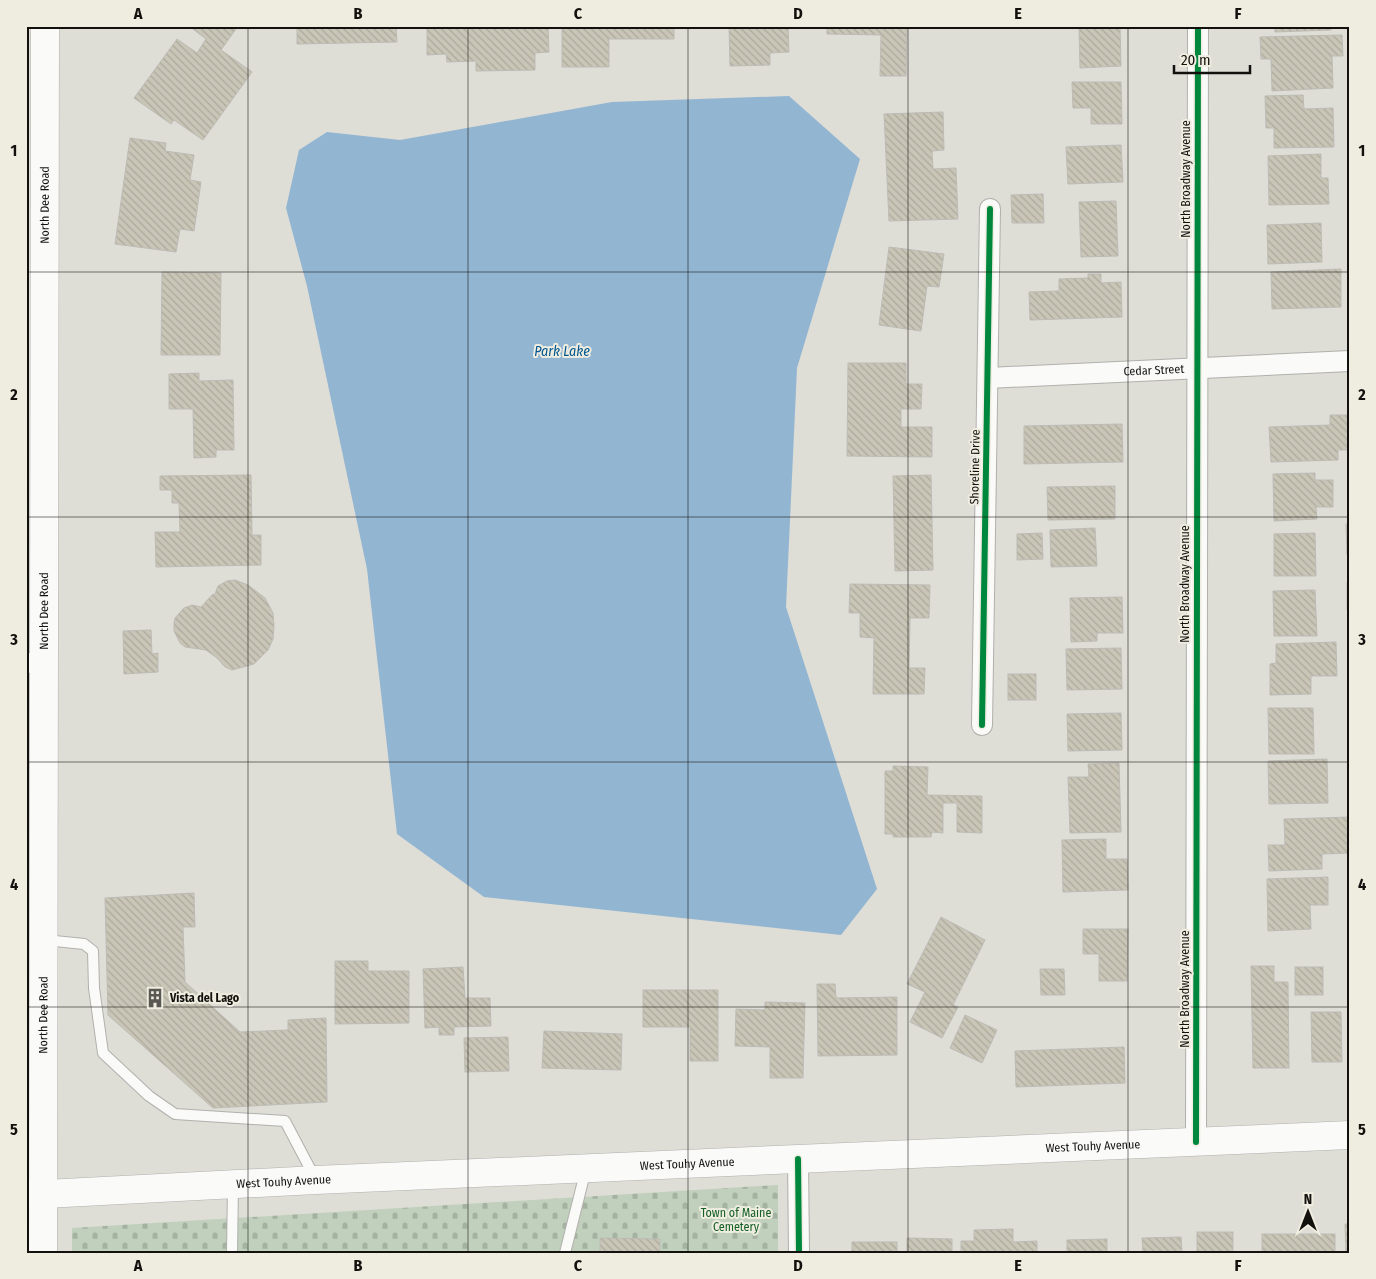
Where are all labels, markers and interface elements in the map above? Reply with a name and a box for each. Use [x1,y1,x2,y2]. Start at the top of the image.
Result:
text: A [133,4,143,23]
text: B [354,4,363,23]
text: C [574,4,583,23]
text: D [793,4,803,23]
text: E [1014,4,1022,23]
text: F [1234,4,1242,23]
scale bar [1174,42,1250,74]
text: 20 m [1181,51,1211,69]
street label: North Broadway Avenue [1179,120,1193,238]
text: 1 [11,141,17,160]
text: 1 [1359,141,1365,160]
street label: North Dee Road [38,166,52,244]
water label: Park Lake [534,343,590,360]
street label: Cedar Street [1123,362,1185,379]
text: 2 [9,385,18,404]
text: 2 [1357,385,1366,404]
street label: Shoreline Drive [967,429,983,505]
street label: North Broadway Avenue [1178,525,1192,643]
street label: North Dee Road [37,572,51,650]
text: 3 [9,630,18,649]
text: 3 [1357,630,1366,649]
text: 4 [10,875,18,894]
text: 4 [1358,875,1366,894]
street label: North Broadway Avenue [1178,930,1192,1048]
street label: North Dee Road [36,976,50,1054]
building icon: Vista del Lago [144,987,166,1009]
place label: Vista del Lago [169,991,240,1005]
text: 5 [10,1120,18,1139]
text: 5 [1358,1120,1366,1139]
street label: West Touhy Avenue [1045,1137,1141,1155]
street label: West Touhy Avenue [640,1155,735,1173]
street label: West Touhy Avenue [236,1172,331,1191]
north arrow [1284,1186,1334,1236]
text: N [1304,1191,1312,1208]
park label: Town of Maine Cemetery [701,1206,771,1234]
text: A [133,1256,143,1275]
text: B [354,1256,363,1275]
text: C [574,1256,583,1275]
text: D [793,1256,803,1275]
text: E [1014,1256,1022,1275]
text: F [1234,1256,1242,1275]

